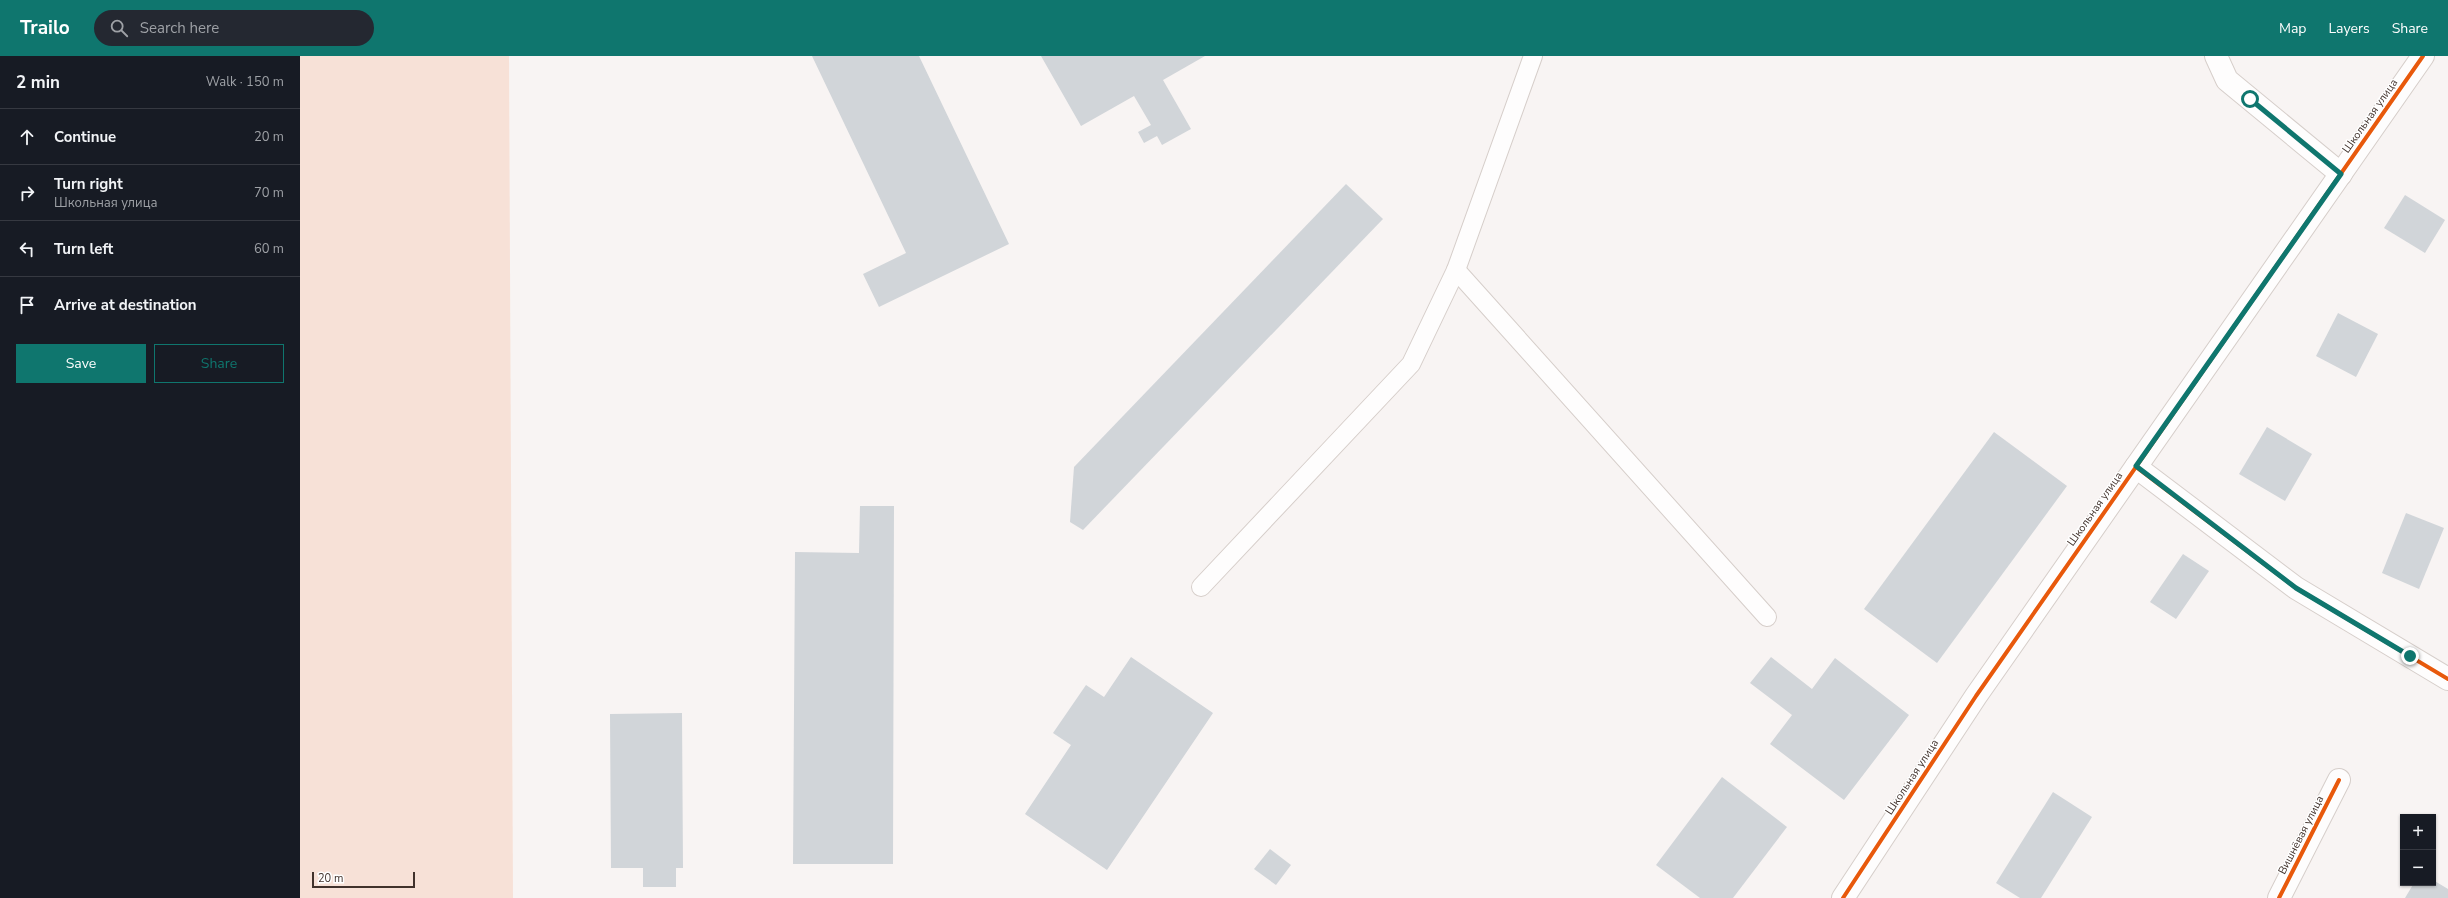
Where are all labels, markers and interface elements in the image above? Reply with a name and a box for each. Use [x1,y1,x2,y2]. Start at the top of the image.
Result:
search box [94,10,374,46]
text: Trailo [20,15,70,41]
icon: search [108,17,130,39]
text: Search here [140,18,219,38]
text: Map [2279,19,2306,38]
text: Layers [2328,19,2370,38]
text: Share [2392,19,2428,38]
text: 2 min [16,71,60,94]
text: Walk · 150 m [206,73,284,91]
street label: Школьная улица [2339,76,2401,156]
route start [2241,90,2259,108]
icon: ahead [16,126,38,148]
text: Continue [54,127,116,147]
text: 20 m [254,128,284,146]
text: Turn right [54,174,123,194]
icon: right [16,182,38,204]
text: 70 m [254,184,284,202]
text: Школьная улица [54,194,157,212]
icon: left [16,238,38,260]
text: Turn left [54,239,113,259]
text: 60 m [254,240,284,258]
icon: arrive [16,294,38,316]
text: Arrive at destination [54,295,197,315]
button: Save [16,344,146,383]
button: Share [154,344,284,383]
street label: Школьная улица [2064,469,2126,549]
route end [2401,647,2419,665]
street label: Школьная улица [1882,736,1942,818]
street label: Вишнёвая улица [2275,793,2327,877]
map controls [2400,814,2436,886]
button: + [2400,814,2436,850]
button: − [2400,850,2436,886]
scale bar [312,870,415,889]
text: 20 m [318,871,343,886]

